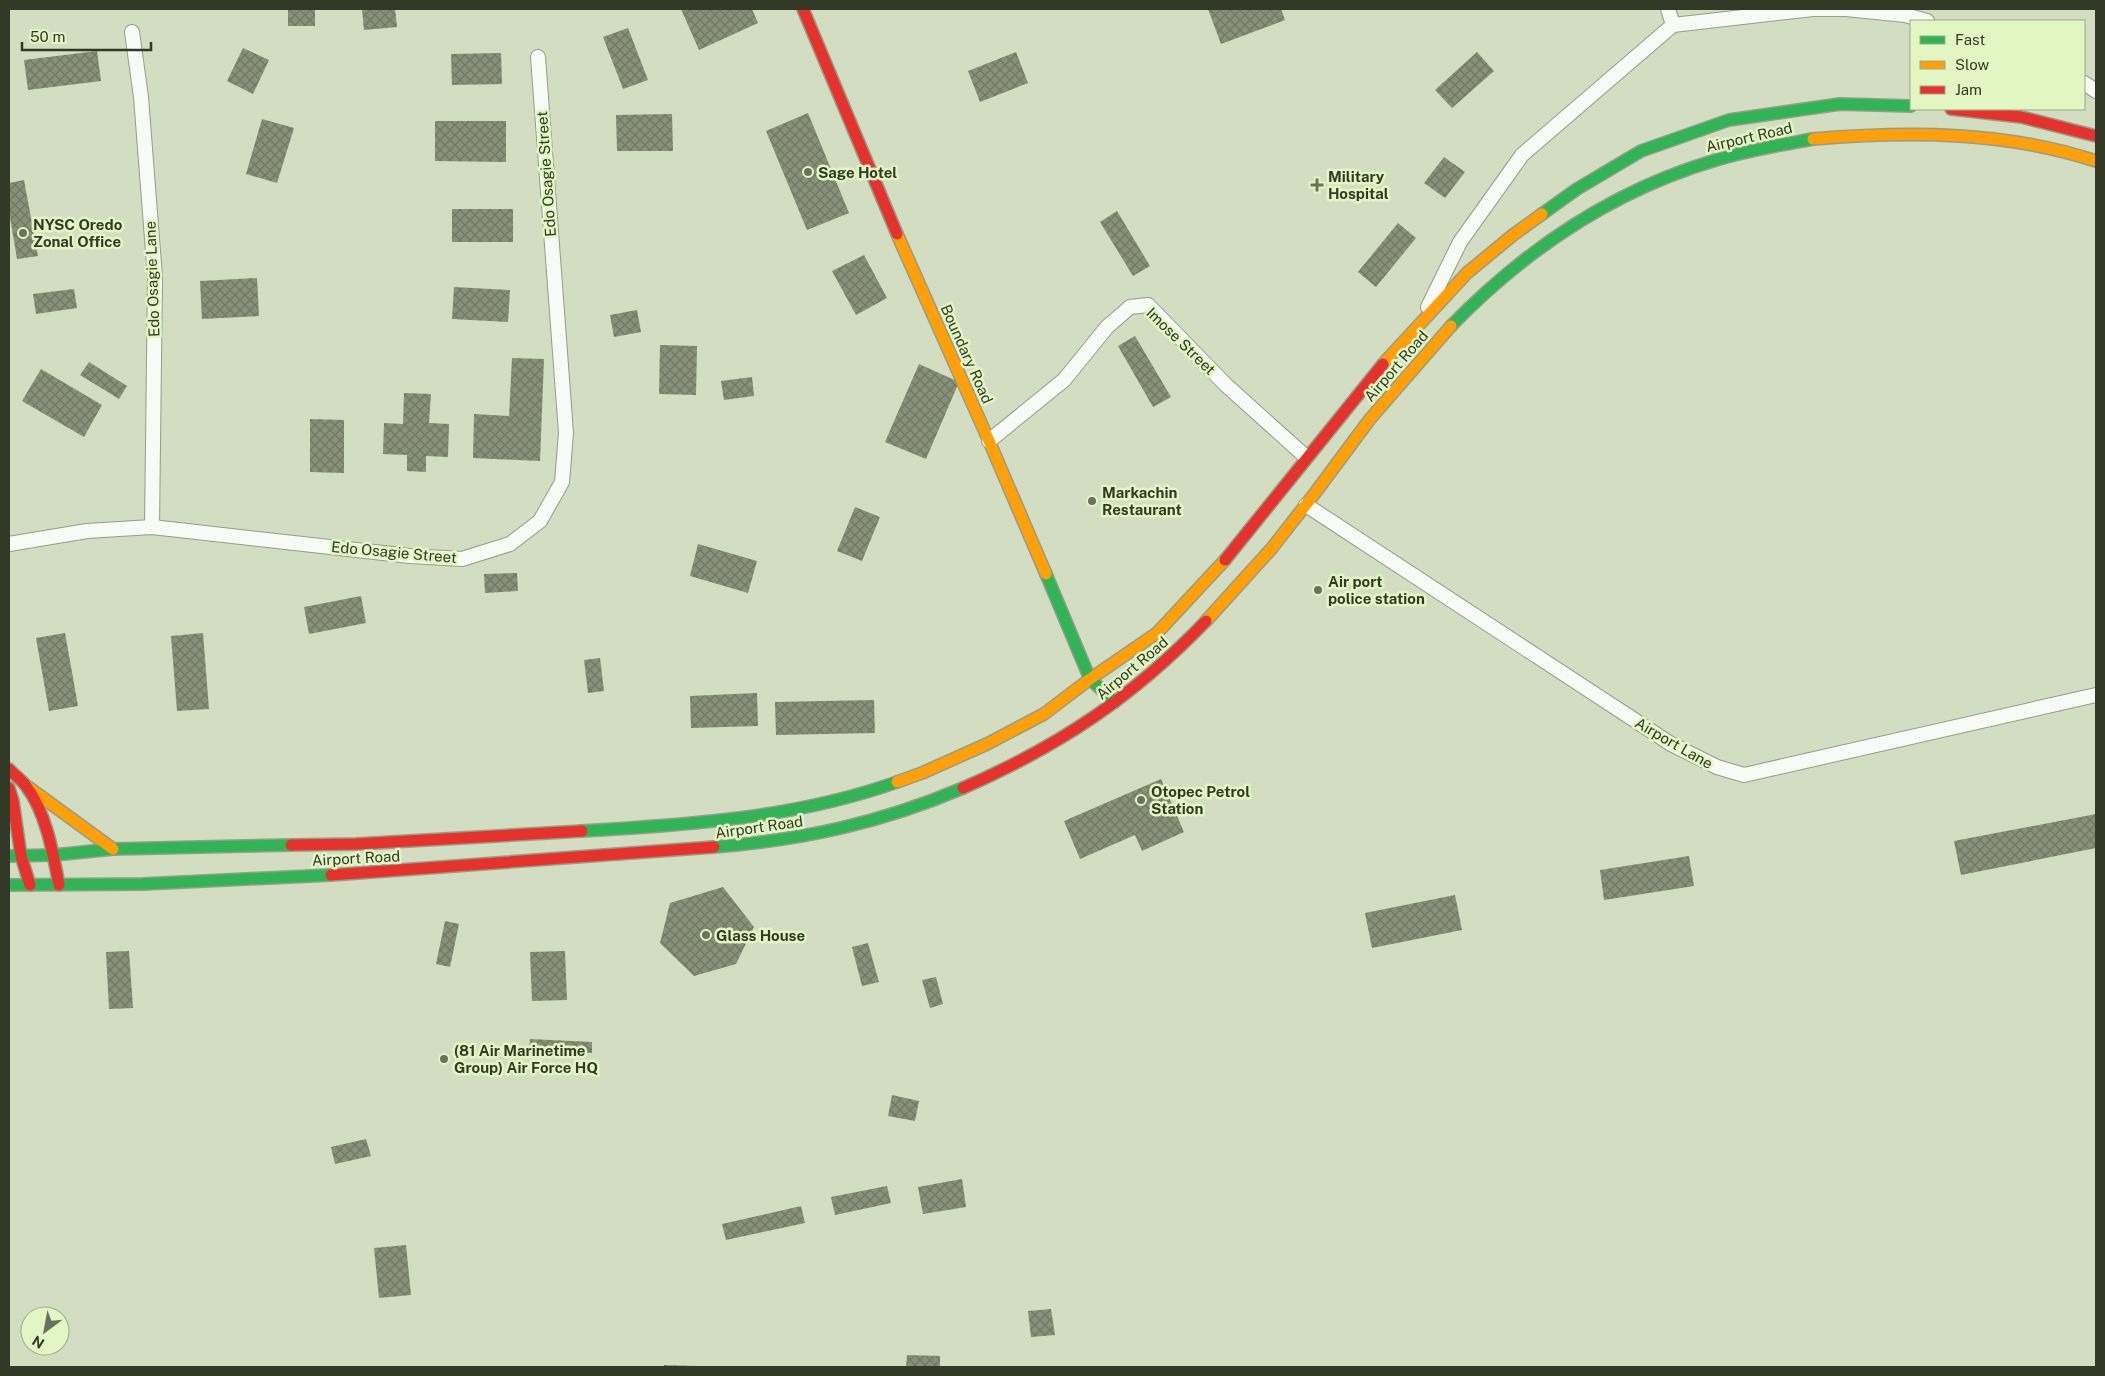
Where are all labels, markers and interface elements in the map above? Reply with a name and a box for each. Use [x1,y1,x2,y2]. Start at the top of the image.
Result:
scale bar [22,20,151,52]
legend [1910,20,2085,110]
text: 50 m [30,28,65,45]
text: Fast [1955,31,1985,48]
text: Slow [1955,56,1990,73]
text: Jam [1955,81,1982,98]
street label: Edo Osagie Street [533,110,559,237]
street label: Airport Road [1704,119,1794,155]
place label: Sage Hotel [818,164,897,181]
marker: Sage Hotel [802,166,814,178]
place label: Military Hospital [1328,168,1389,202]
marker: Military Hospital [1310,178,1324,192]
place label: NYSC Oredo Zonal Office [33,216,123,250]
street label: Edo Osagie Lane [141,221,163,337]
marker: NYSC Oredo Zonal Office [17,227,29,239]
street label: Boundary Road [938,302,996,406]
street label: Imose Street [1143,304,1219,378]
street label: Airport Road [1361,327,1431,405]
place label: Markachin Restaurant [1102,484,1182,518]
marker: Markachin Restaurant [1086,495,1098,507]
street label: Edo Osagie Street [331,538,458,566]
place label: Air port police station [1328,573,1425,607]
marker: Air port police station [1312,584,1324,596]
street label: Airport Road [1093,633,1171,703]
street label: Airport Lane [1632,714,1716,772]
place label: Otopec Petrol Station [1151,783,1250,817]
marker: Otopec Petrol Station [1135,794,1147,806]
street label: Airport Road [714,812,804,842]
street label: Airport Road [311,847,401,869]
place label: Glass House [716,927,805,944]
marker: Glass House [700,929,712,941]
place label: (81 Air Marinetime Group) Air Force HQ [454,1042,598,1076]
marker: (81 Air Marinetime Group) Air Force HQ [438,1053,450,1065]
north arrow [20,1306,70,1356]
text: N [29,1332,47,1352]

